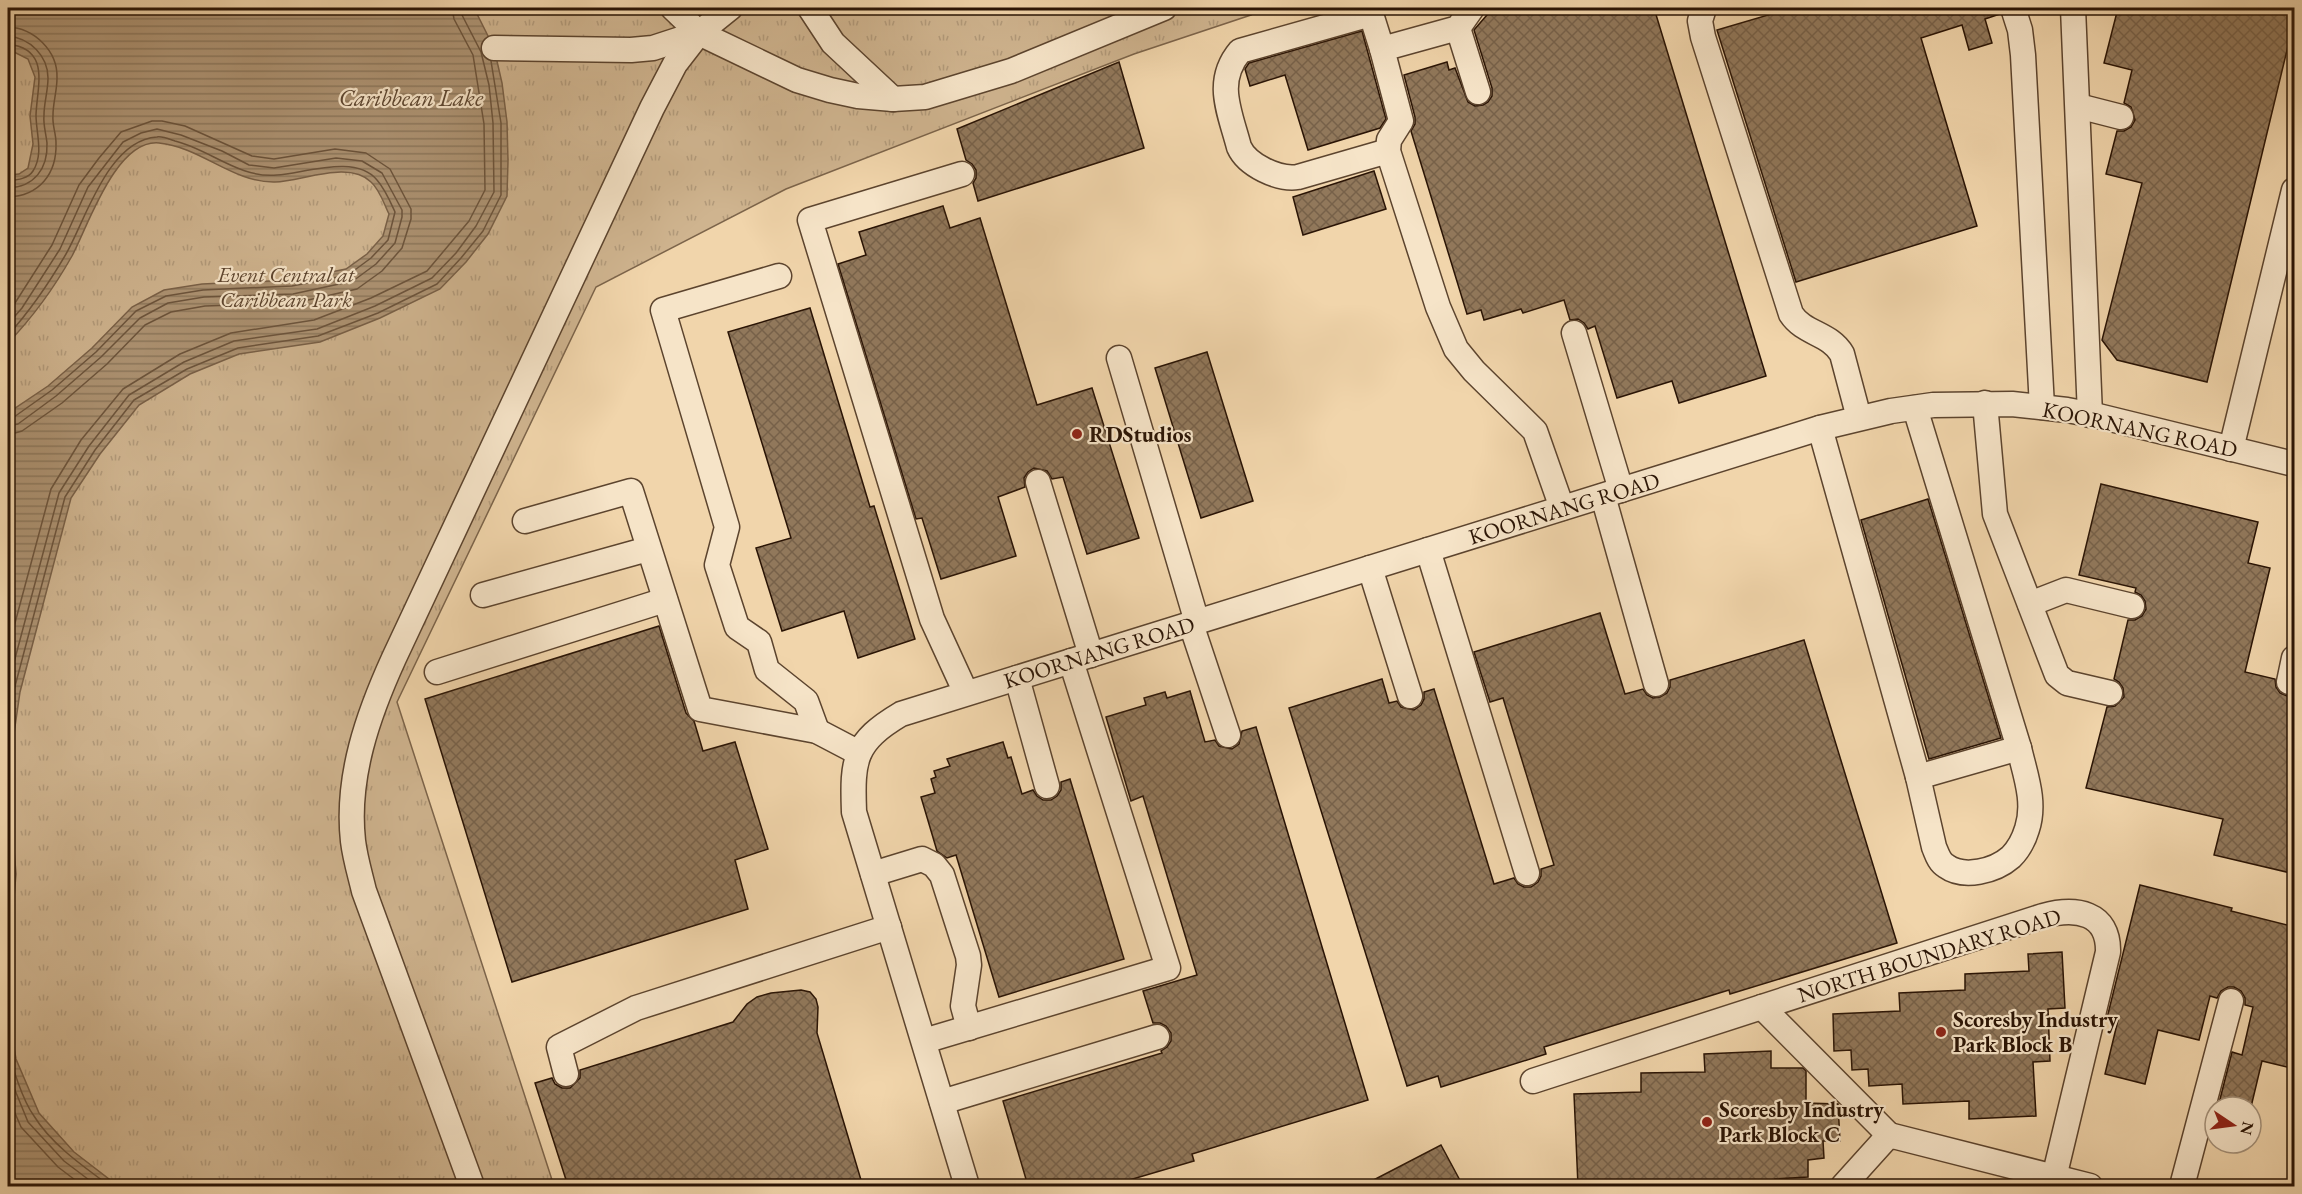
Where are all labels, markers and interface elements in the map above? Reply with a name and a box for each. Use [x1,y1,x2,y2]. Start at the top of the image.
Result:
water label: Caribbean Lake [339,82,484,113]
park label: Event Central at Caribbean Park [217,260,356,314]
street label: KOORNANG ROAD [2040,395,2240,464]
place label: RDStudios [1089,420,1192,449]
marker: RDStudios [1070,427,1084,441]
street label: KOORNANG ROAD [1465,466,1663,551]
street label: KOORNANG ROAD [1000,610,1198,695]
street label: NORTH BOUNDARY ROAD [1794,902,2064,1009]
place label: Scoresby Industry Park Block B [1953,1005,2118,1059]
marker: Scoresby Industry Park Block B [1934,1025,1948,1039]
place label: Scoresby Industry Park Block C [1719,1095,1884,1149]
north arrow [2203,1095,2263,1155]
marker: Scoresby Industry Park Block C [1700,1115,1714,1129]
text: N [2235,1120,2259,1137]

